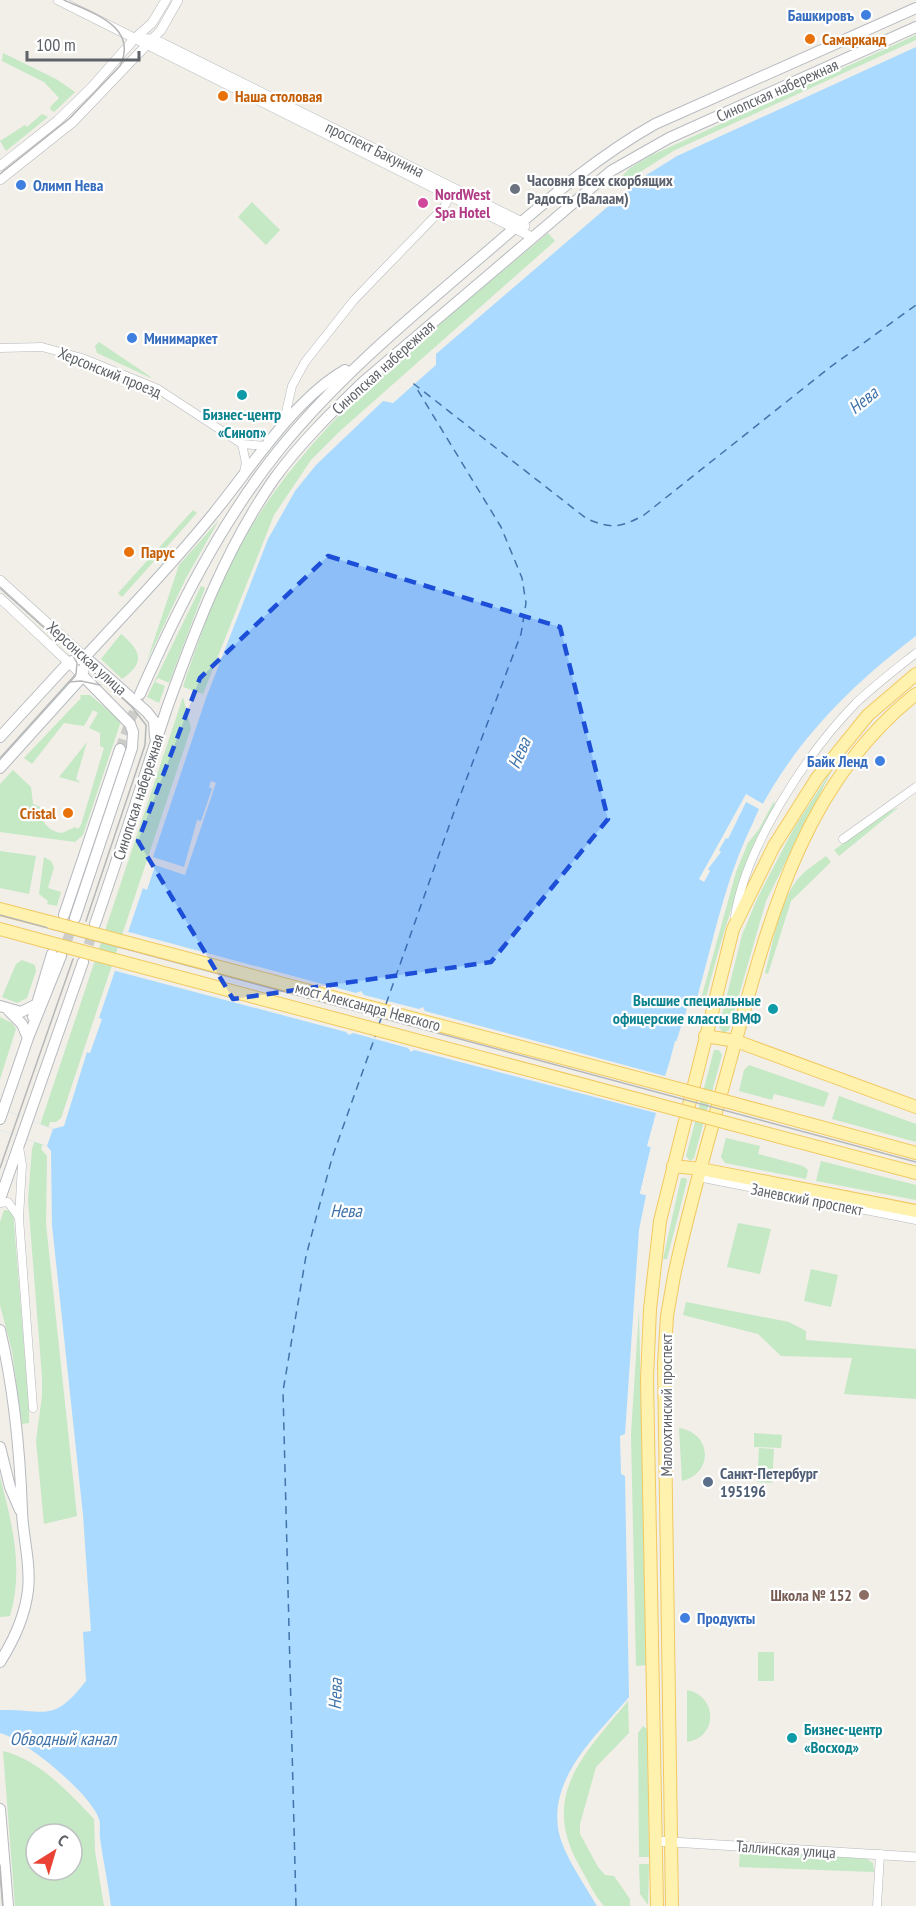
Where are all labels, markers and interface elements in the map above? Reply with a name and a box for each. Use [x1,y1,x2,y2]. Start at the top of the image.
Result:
place label: Башкировъ [788,5,855,25]
marker: Башкировъ [859,8,873,22]
scale bar [27,24,140,62]
place label: Самарканд [822,29,887,49]
marker: Самарканд [803,32,817,46]
text: 100 m [36,33,76,56]
street label: Синопская набережная [713,54,841,126]
place label: Наша столовая [235,86,323,106]
marker: Наша столовая [216,89,230,103]
street label: проспект Бакунина [322,116,428,182]
place label: Часовня Всех скорбящих Радость (Валаам) [527,170,673,208]
place label: Олимп Нева [33,175,104,195]
marker: Олимп Нева [14,178,28,192]
marker: Часовня Всех скорбящих Радость (Валаам) [508,182,522,196]
place label: NordWest Spa Hotel [435,184,491,222]
marker: NordWest Spa Hotel [416,196,430,210]
street label: Синопская набережная [327,316,439,418]
place label: Минимаркет [144,328,218,348]
marker: Минимаркет [125,331,139,345]
street label: Херсонский проезд [55,342,165,402]
water label: Нева [844,381,883,419]
marker: Бизнес-центр «Синоп» [235,388,249,402]
place label: Бизнес-центр «Синоп» [203,404,281,442]
place label: Парус [141,542,175,562]
marker: Парус [122,545,136,559]
street label: Херсонская улица [43,617,131,699]
street label: Синопская набережная [108,731,168,863]
water label: Нева [502,733,536,772]
place label: Байк Ленд [807,751,868,771]
marker: Байк Ленд [873,754,887,768]
place label: Cristal [20,803,56,823]
marker: Cristal [61,806,75,820]
street label: мост Александра Невского [293,977,443,1035]
place label: Высшие специальные офицерские классы ВМФ [613,990,761,1028]
marker: Высшие специальные офицерские классы ВМФ [766,1002,780,1016]
street label: Заневский проспект [749,1178,866,1220]
water label: Нева [330,1199,363,1222]
street label: Малоохтинский проспект [656,1333,676,1476]
place label: Санкт-Петербург 195196 [720,1463,819,1501]
marker: Санкт-Петербург 195196 [701,1475,715,1489]
place label: Школа № 152 [770,1585,852,1605]
marker: Школа № 152 [857,1588,871,1602]
place label: Продукты [697,1608,755,1628]
marker: Продукты [678,1611,692,1625]
water label: Нева [323,1677,347,1710]
place label: Бизнес-центр «Восход» [804,1719,882,1757]
water label: Обводный канал [10,1727,118,1750]
marker: Бизнес-центр «Восход» [785,1731,799,1745]
north arrow [24,1822,84,1882]
text: С [54,1830,73,1851]
street label: Таллинская улица [736,1836,836,1862]

